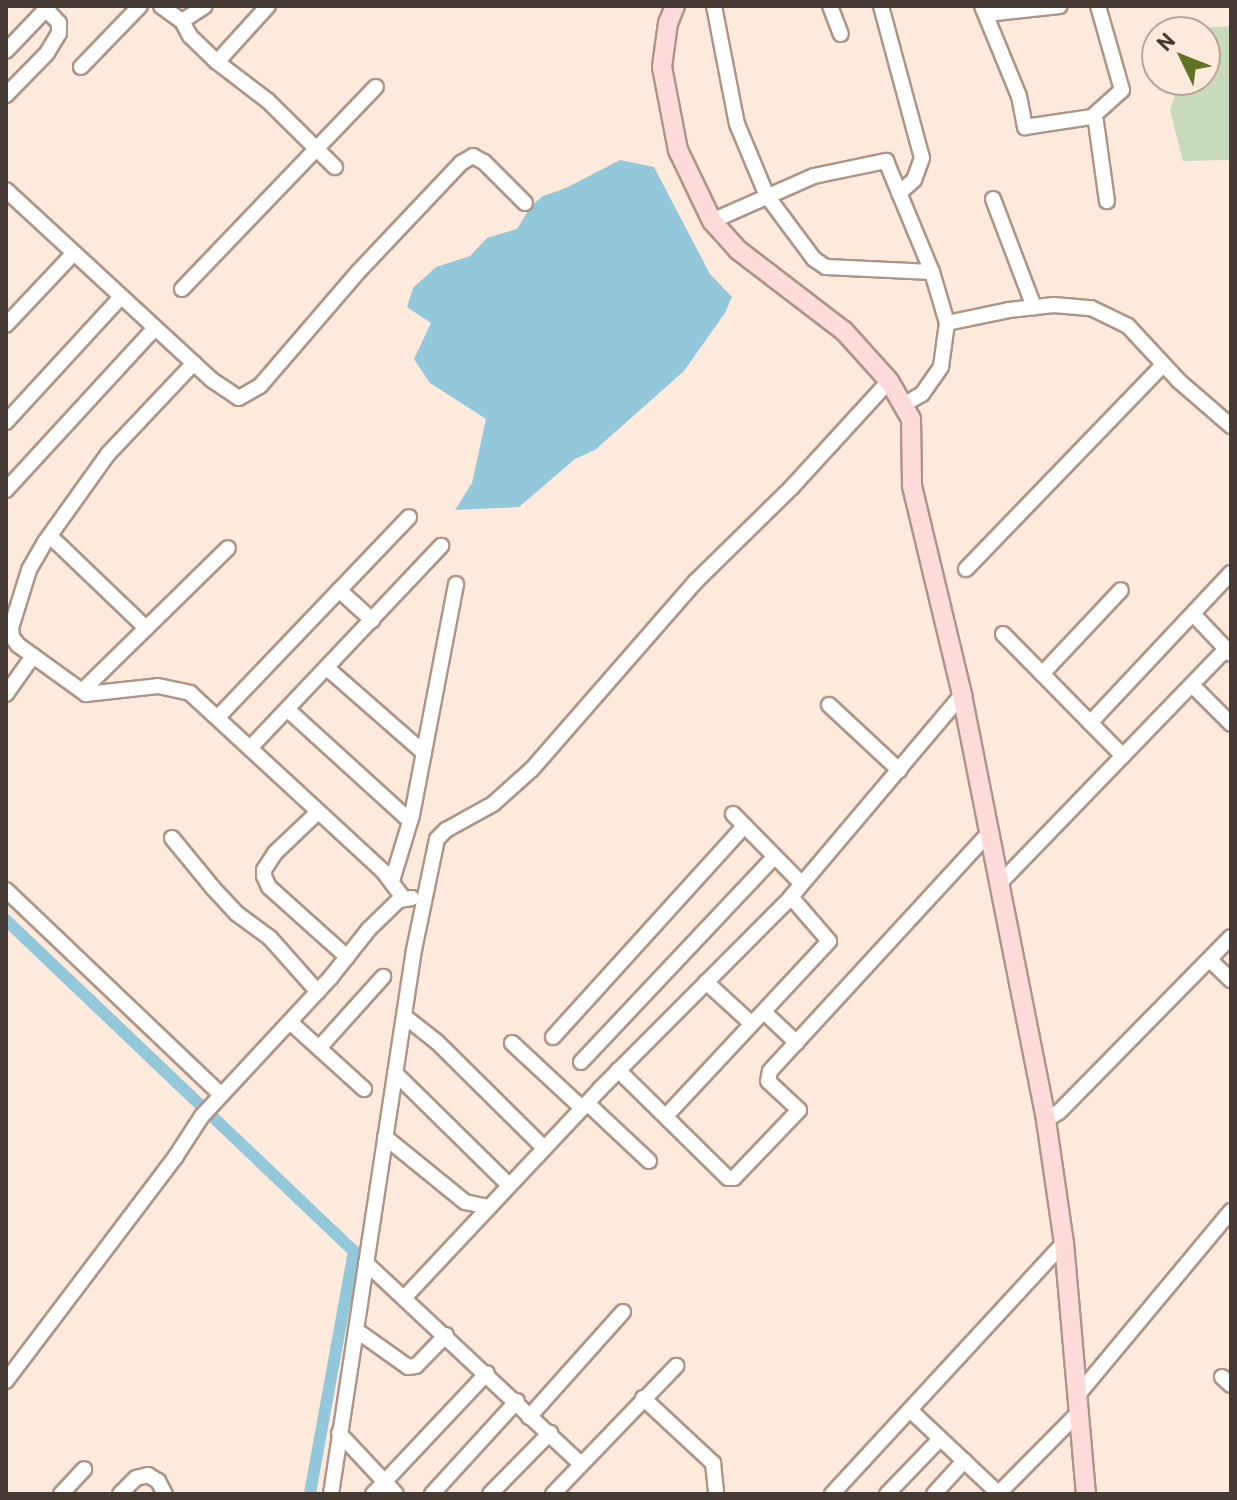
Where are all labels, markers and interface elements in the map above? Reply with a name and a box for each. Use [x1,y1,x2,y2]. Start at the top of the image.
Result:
north arrow [1141,16,1221,96]
text: N [1150,27,1179,55]

